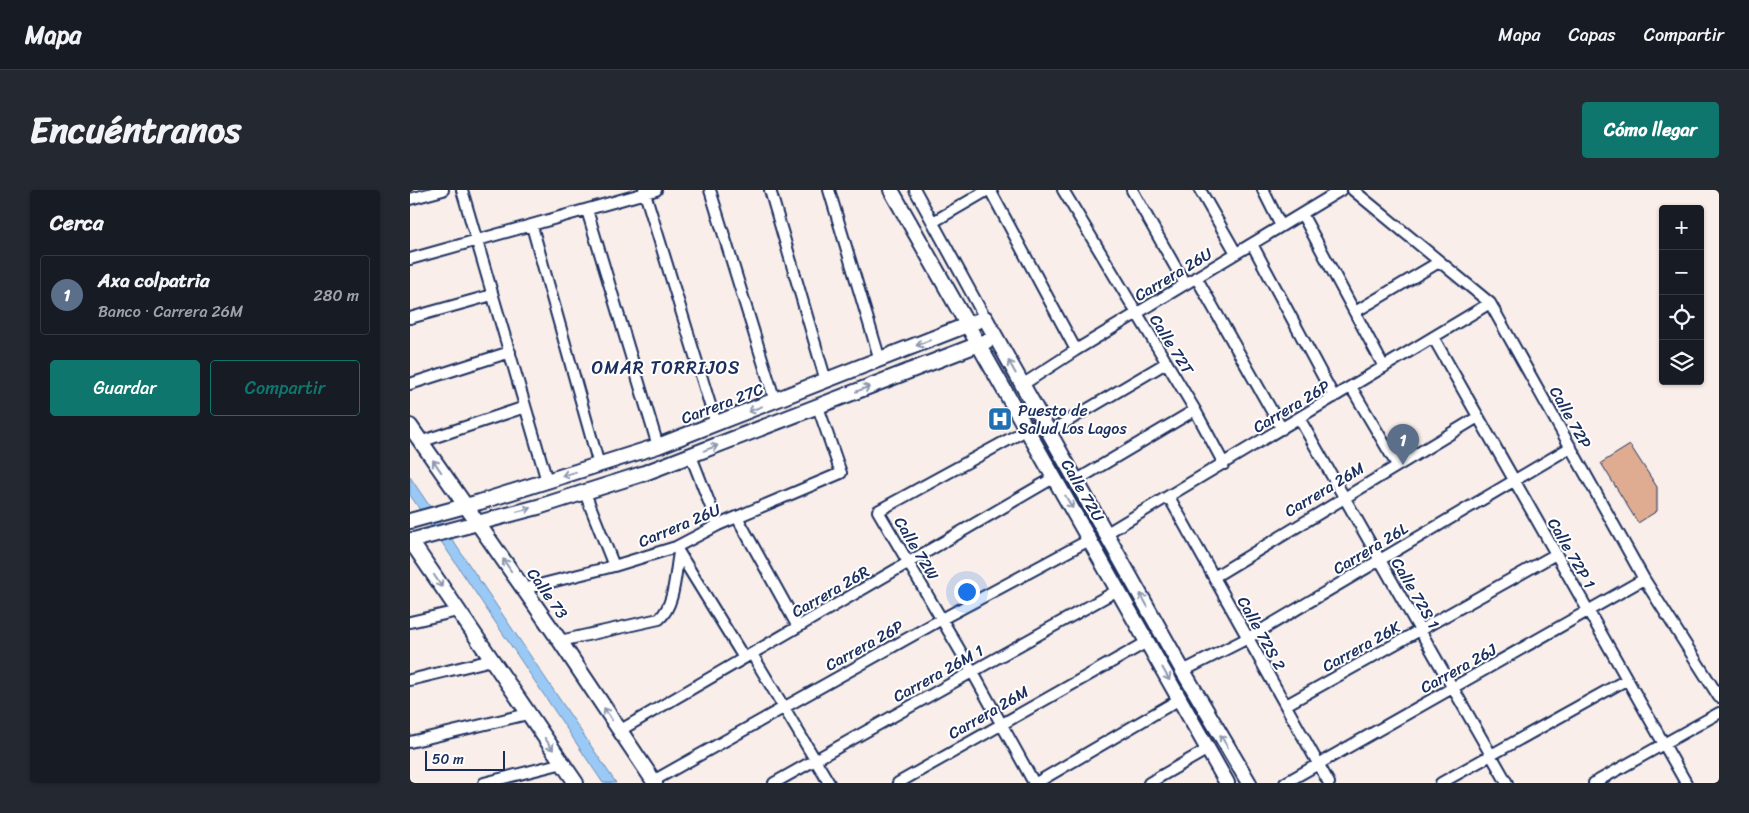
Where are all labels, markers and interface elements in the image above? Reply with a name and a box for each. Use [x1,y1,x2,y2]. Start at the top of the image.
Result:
text: Mapa [25,14,81,56]
text: Mapa [1498,19,1541,51]
text: Capas [1569,19,1616,51]
text: Compartir [1644,19,1724,51]
text: Encuéntranos [30,99,241,161]
button: Cómo llegar [1582,102,1719,158]
text: Cerca [50,204,104,242]
map controls [1659,205,1704,385]
button: + [1659,205,1704,250]
street label: Carrera 26U [1128,239,1218,309]
button: − [1659,250,1704,295]
text: Axa colpatria [98,264,210,297]
text: 1 [64,281,70,310]
text: 280 m [314,281,359,310]
button: locate [1659,295,1704,340]
text: Banco · Carrera 26M [98,297,243,326]
street label: Calle 72T [1142,308,1202,381]
one-way arrow [916,339,931,349]
button: layers [1659,340,1704,385]
district label: OMAR TORRIJOS [592,352,740,384]
button: Guardar [50,360,200,416]
button: Compartir [210,360,360,416]
one-way arrow [1007,360,1016,375]
street label: Carrera 26P [1247,372,1336,441]
street label: Carrera 27C [677,374,768,432]
street label: Calle 72P [1541,381,1600,454]
one-way arrow [855,384,870,393]
place label: Puesto de Salud Los Lagos [1018,396,1127,443]
one-way arrow [748,405,764,414]
hospital icon: Puesto de Salud Los Lagos [987,406,1013,432]
pin: 1 [1387,424,1419,465]
one-way arrow [703,443,719,452]
street label: Calle 72U [1053,453,1112,528]
street label: Carrera 26M [1278,454,1370,525]
one-way arrow [432,459,442,473]
one-way arrow [561,470,577,480]
street label: Carrera 26U [633,495,725,556]
one-way arrow [1065,495,1075,509]
one-way arrow [516,505,532,514]
street label: Calle 72W [886,511,947,586]
street label: Calle 72P 1 [1539,512,1604,595]
street label: Carrera 26L [1327,514,1414,582]
street label: Calle 72S 1 [1383,552,1448,635]
street label: Carrera 26R [786,557,875,626]
one-way arrow [502,558,512,572]
street label: Calle 73 [519,561,576,625]
one-way arrow [433,574,443,588]
your location [954,579,980,605]
street label: Calle 72S 2 [1229,591,1294,676]
one-way arrow [1138,593,1148,608]
street label: Carrera 26P [820,612,909,679]
street label: Carrera 26K [1317,612,1407,680]
street label: Carrera 26J [1415,635,1502,701]
street label: Carrera 26M 1 [887,636,989,710]
one-way arrow [1161,666,1171,680]
street label: Carrera 26M [942,678,1034,747]
one-way arrow [603,707,613,721]
one-way arrow [1218,735,1228,749]
one-way arrow [544,737,554,751]
text: 50 m [432,747,464,772]
scale bar [425,748,505,771]

